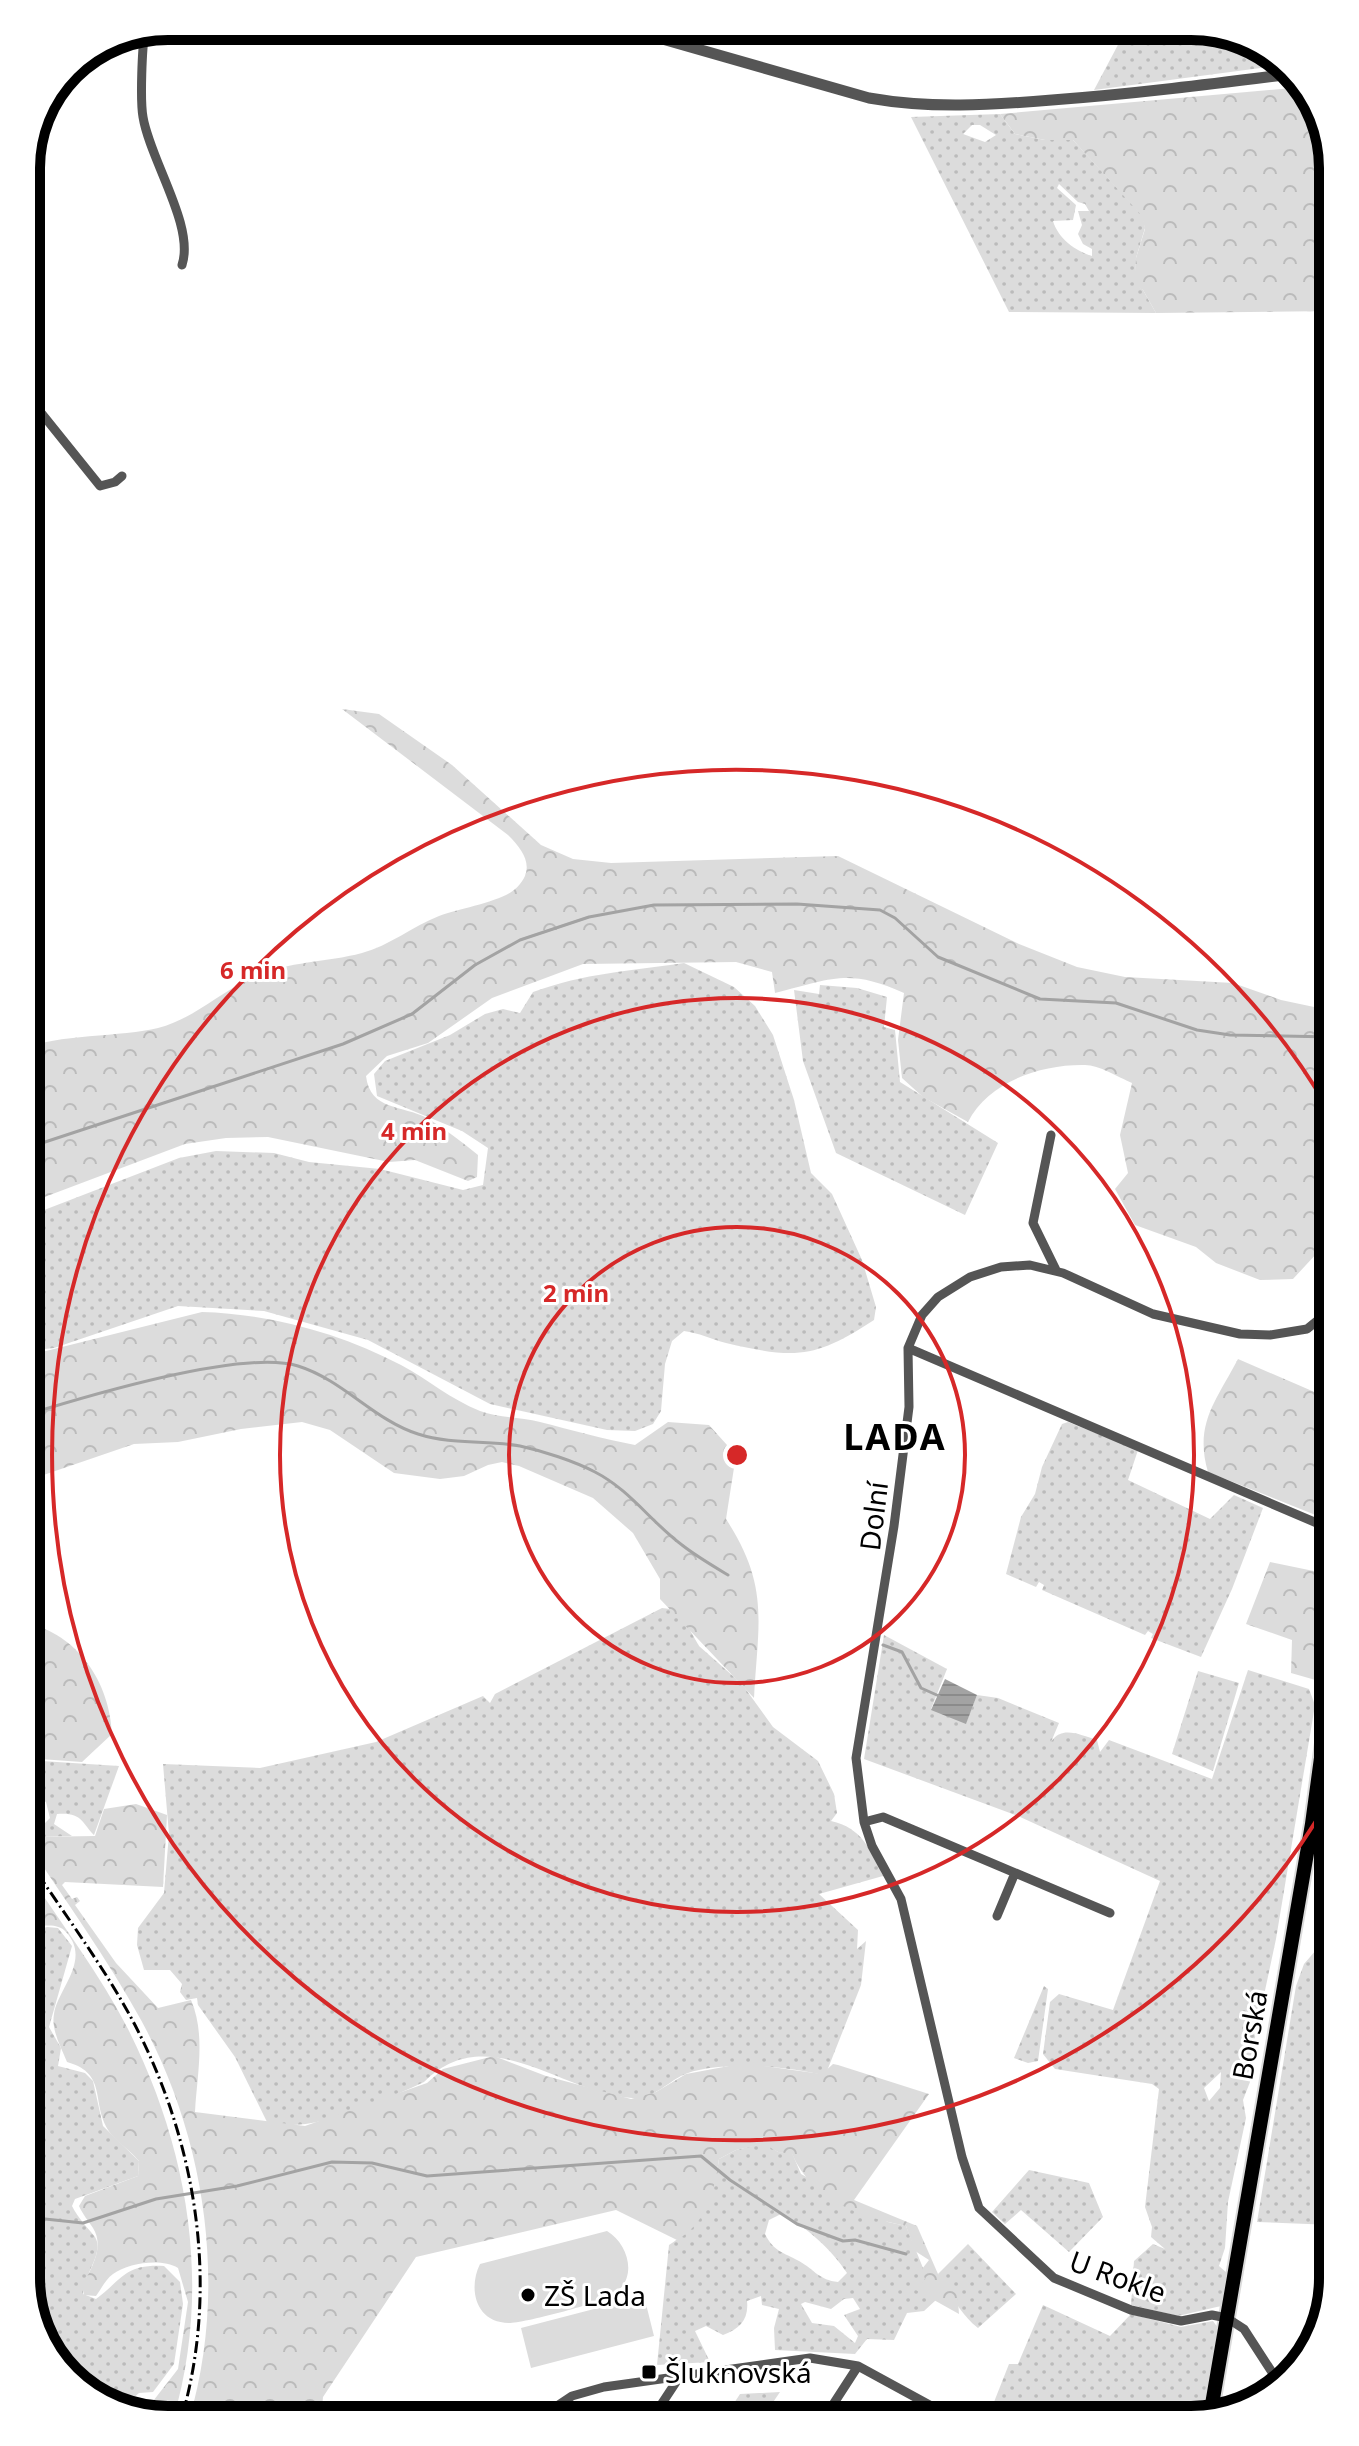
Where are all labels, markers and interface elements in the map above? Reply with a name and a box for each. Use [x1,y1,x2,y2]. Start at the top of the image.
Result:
text: 6 min [220,953,286,986]
text: 4 min [381,1114,447,1147]
text: 2 min [543,1276,609,1309]
district label: LADA [843,1412,947,1461]
centre of rings [723,1441,751,1469]
street label: Dolní [850,1479,896,1553]
street label: Borská [1222,1987,1276,2083]
street label: U Rokle [1064,2241,1172,2311]
place label: ZŠ Lada [544,2276,646,2314]
marker: ZŠ Lada [519,2286,537,2304]
place label: Šluknovská [665,2353,812,2391]
marker: Šluknovská [640,2363,658,2381]

